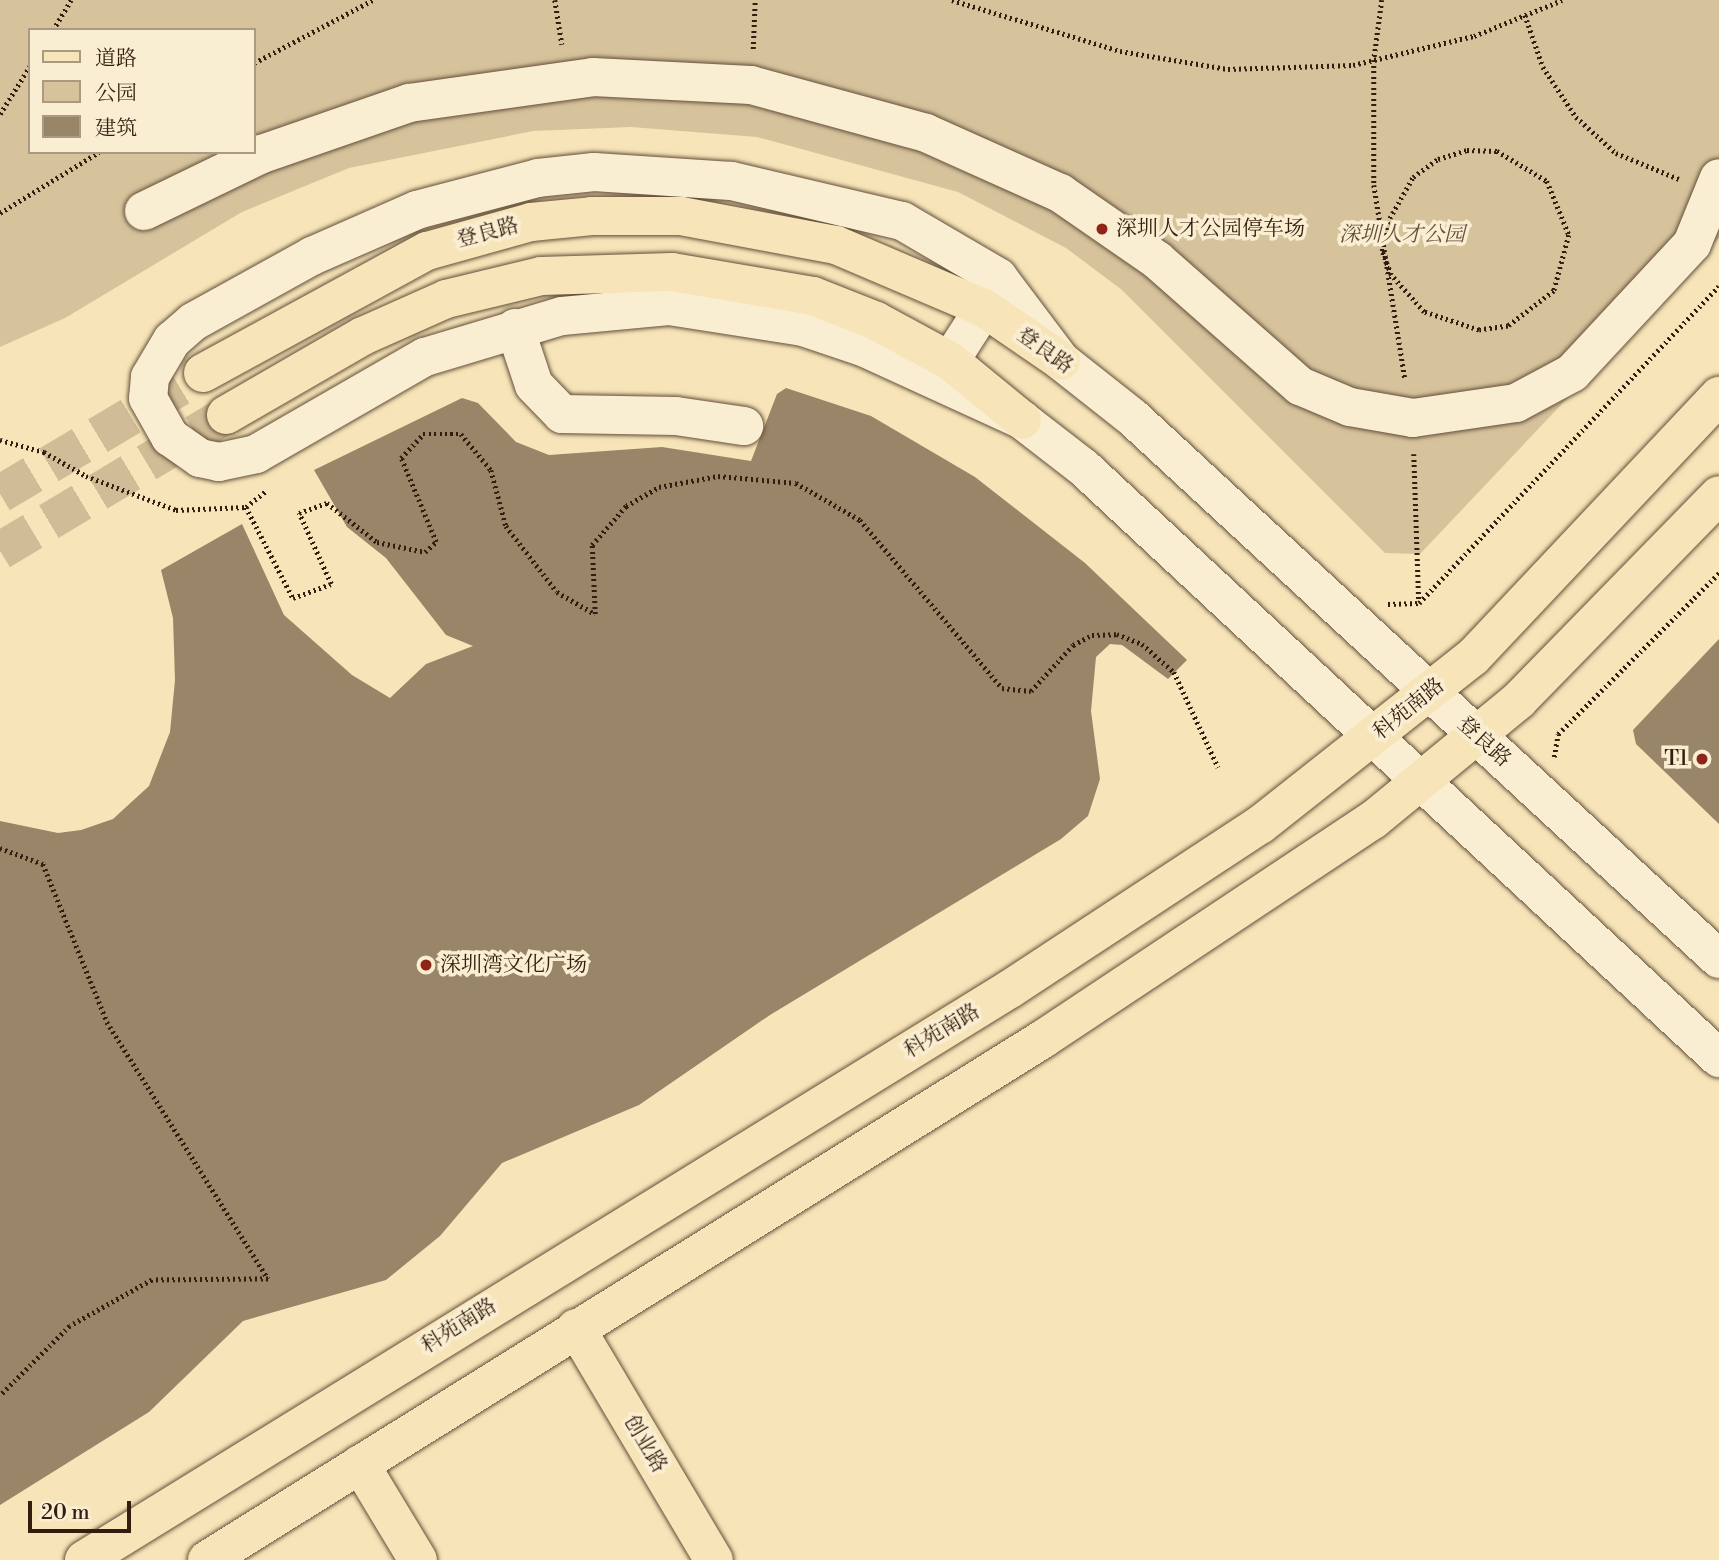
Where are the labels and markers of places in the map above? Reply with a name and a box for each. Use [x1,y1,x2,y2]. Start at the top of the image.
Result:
place label: 深圳人才公园停车场 [1116,216,1305,242]
marker: 深圳人才公园停车场 [1094,221,1110,237]
place label: T1 [1664,746,1688,772]
marker: T1 [1694,751,1710,767]
place label: 深圳湾文化广场 [440,952,587,978]
marker: 深圳湾文化广场 [418,957,434,973]

